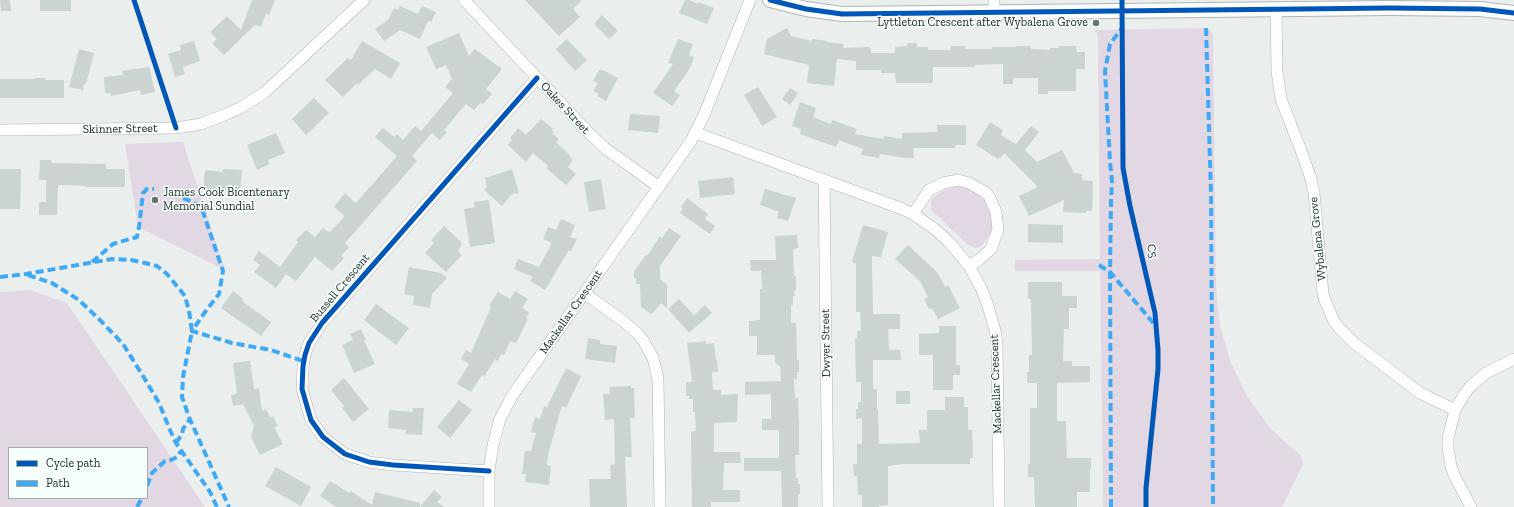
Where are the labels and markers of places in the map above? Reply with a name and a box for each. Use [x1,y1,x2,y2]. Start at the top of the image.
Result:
place label: Lyttleton Crescent after Wybalena Grove [877,16,1088,30]
marker: Lyttleton Crescent after Wybalena Grove [1091,18,1101,28]
place label: James Cook Bicentenary Memorial Sundial [163,186,290,214]
marker: James Cook Bicentenary Memorial Sundial [150,195,160,205]

